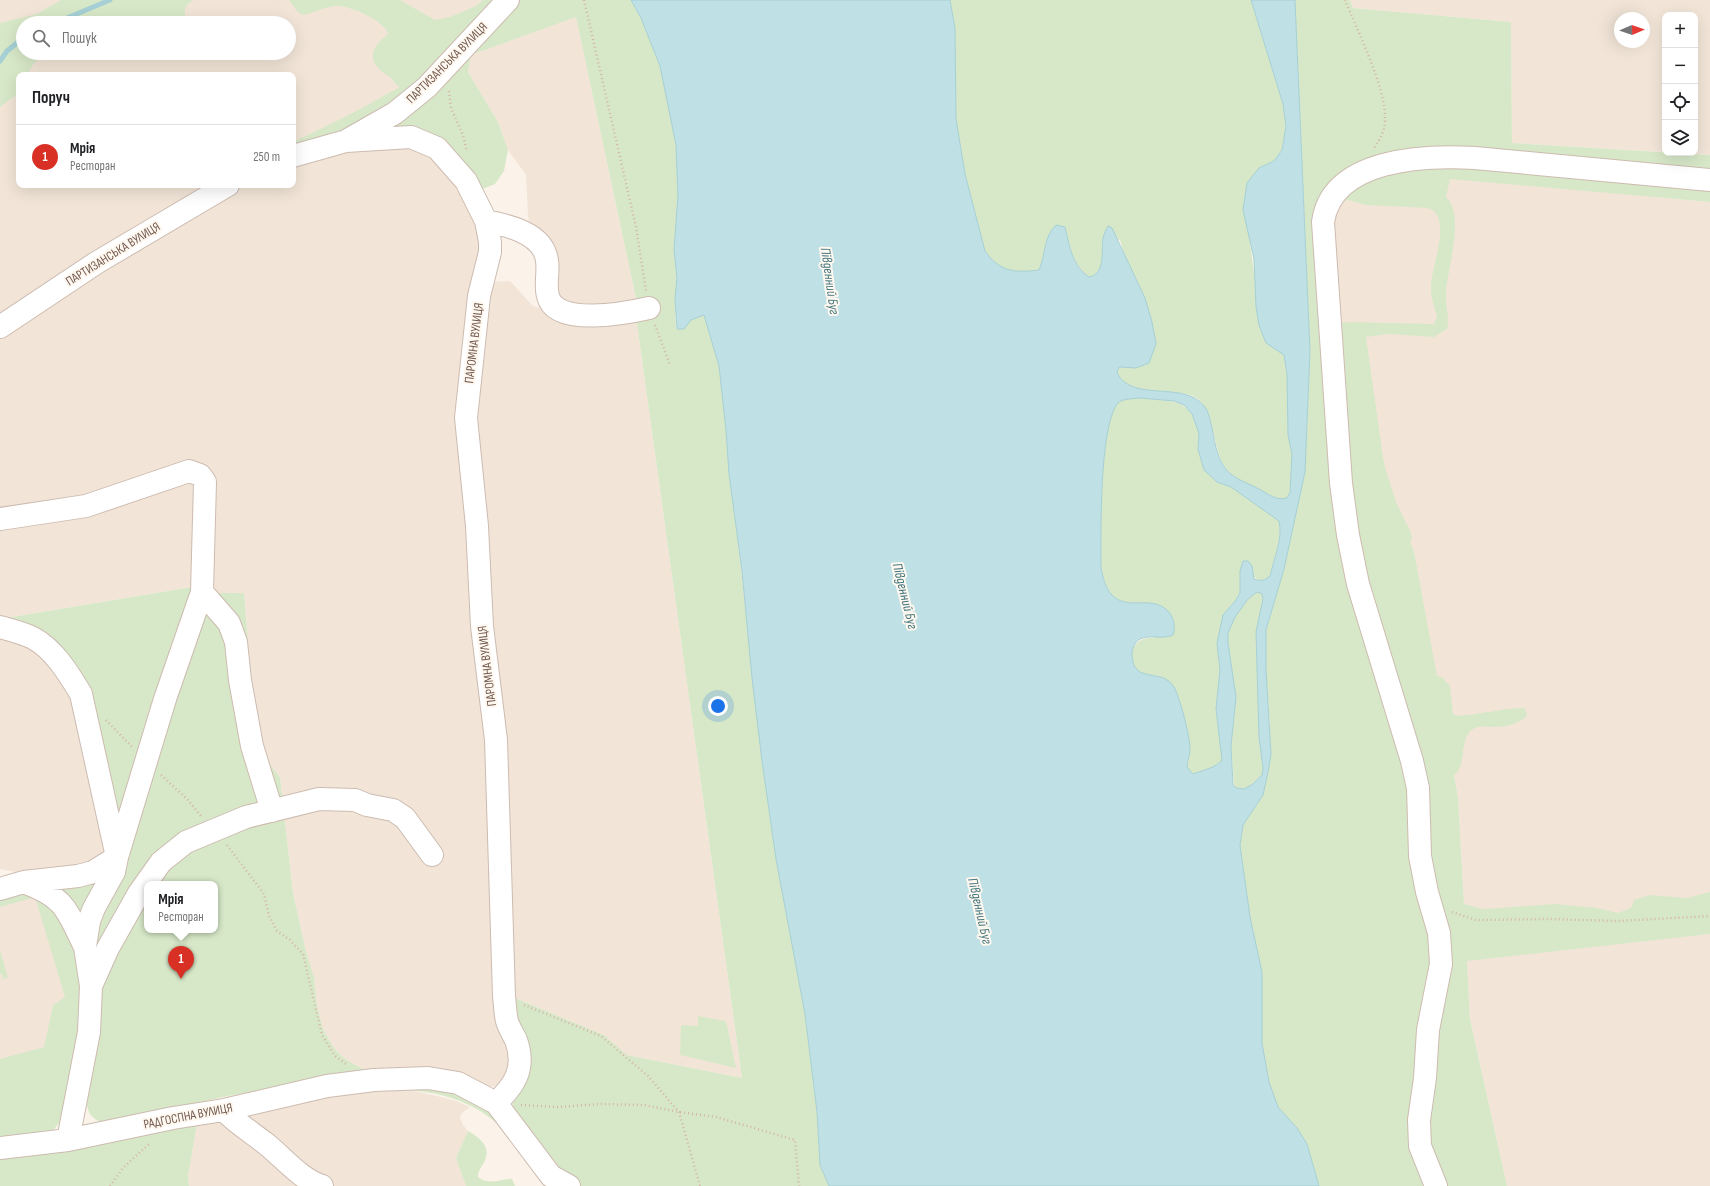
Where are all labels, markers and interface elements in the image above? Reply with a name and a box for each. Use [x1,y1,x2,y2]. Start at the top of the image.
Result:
north arrow [1614,12,1650,48]
map controls [1662,12,1698,156]
button: + [1662,12,1698,48]
search box [16,16,296,60]
street label: ПАРТИЗАНСЬКА ВУЛИЦЯ [403,19,491,107]
icon: search [30,27,52,49]
text: Пошук [62,29,97,48]
button: − [1662,48,1698,84]
button: locate [1662,84,1698,120]
text: Поруч [32,88,70,108]
button: layers [1662,120,1698,156]
text: Мрія [70,139,95,158]
text: 1 [42,149,48,165]
text: 250 m [253,149,280,165]
text: Ресторан [70,158,115,174]
street label: ПАРТИЗАНСЬКА ВУЛИЦЯ [63,219,163,289]
water label: Південний Буг [817,246,843,316]
street label: ПАРОМНА ВУЛИЦЯ [461,302,487,384]
water label: Південний Буг [889,561,921,631]
street label: ПАРОМНА ВУЛИЦЯ [474,625,500,707]
your location [708,696,728,716]
water label: Південний Буг [964,876,996,946]
popup [144,881,218,933]
text: Мрія [158,890,184,909]
text: Ресторан [158,909,204,925]
pin: 1 [168,946,194,979]
street label: РАДГОСПНА ВУЛИЦЯ [142,1100,234,1132]

